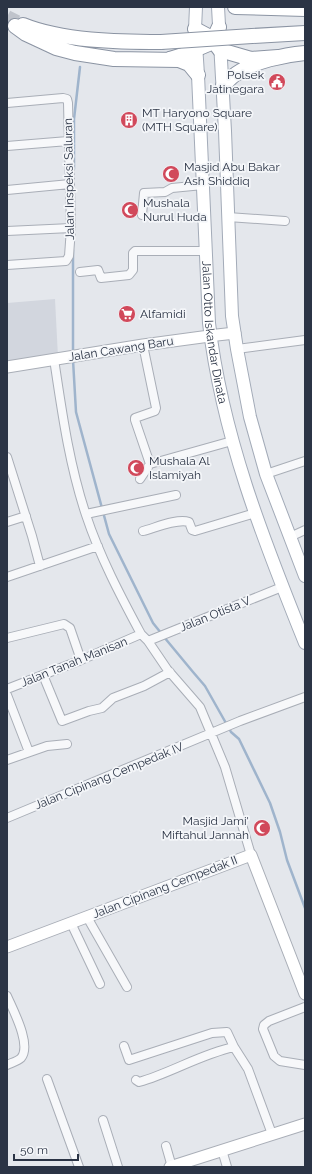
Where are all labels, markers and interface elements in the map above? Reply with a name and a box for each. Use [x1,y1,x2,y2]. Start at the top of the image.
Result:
place label: Polsek Jatinegara [206,68,265,96]
public building icon: Polsek Jatinegara [267,72,287,92]
place label: MT Haryono Square (MTH Square) [142,106,252,134]
building icon: MT Haryono Square (MTH Square) [119,110,139,130]
street label: Jalan Inspeksi Saluran [61,118,77,240]
place label: Masjid Abu Bakar Ash Shiddiq [184,160,280,188]
mosque icon: Masjid Abu Bakar Ash Shiddiq [161,164,181,184]
place label: Mushala Nurul Huda [143,196,207,224]
mosque icon: Mushala Nurul Huda [120,200,140,220]
street label: Jalan Otto Iskandar Dinata [199,260,230,405]
supermarket icon: Alfamidi [117,304,137,324]
place label: Alfamidi [140,307,186,321]
street label: Jalan Cawang Baru [67,334,175,364]
place label: Mushala Al Islamiyah [149,454,211,482]
mosque icon: Mushala Al Islamiyah [126,458,146,478]
street label: Jalan Otista V [178,593,252,635]
street label: Jalan Tanah Manisan [19,634,129,690]
street label: Jalan Cipinang Cempedak IV [33,740,185,812]
place label: Masjid Jami' Miftahul Jannah [162,814,249,842]
mosque icon: Masjid Jami' Miftahul Jannah [252,818,272,838]
street label: Jalan Cipinang Cempedak II [91,853,239,921]
scale bar [14,1136,78,1162]
text: 50 m [20,1143,48,1157]

